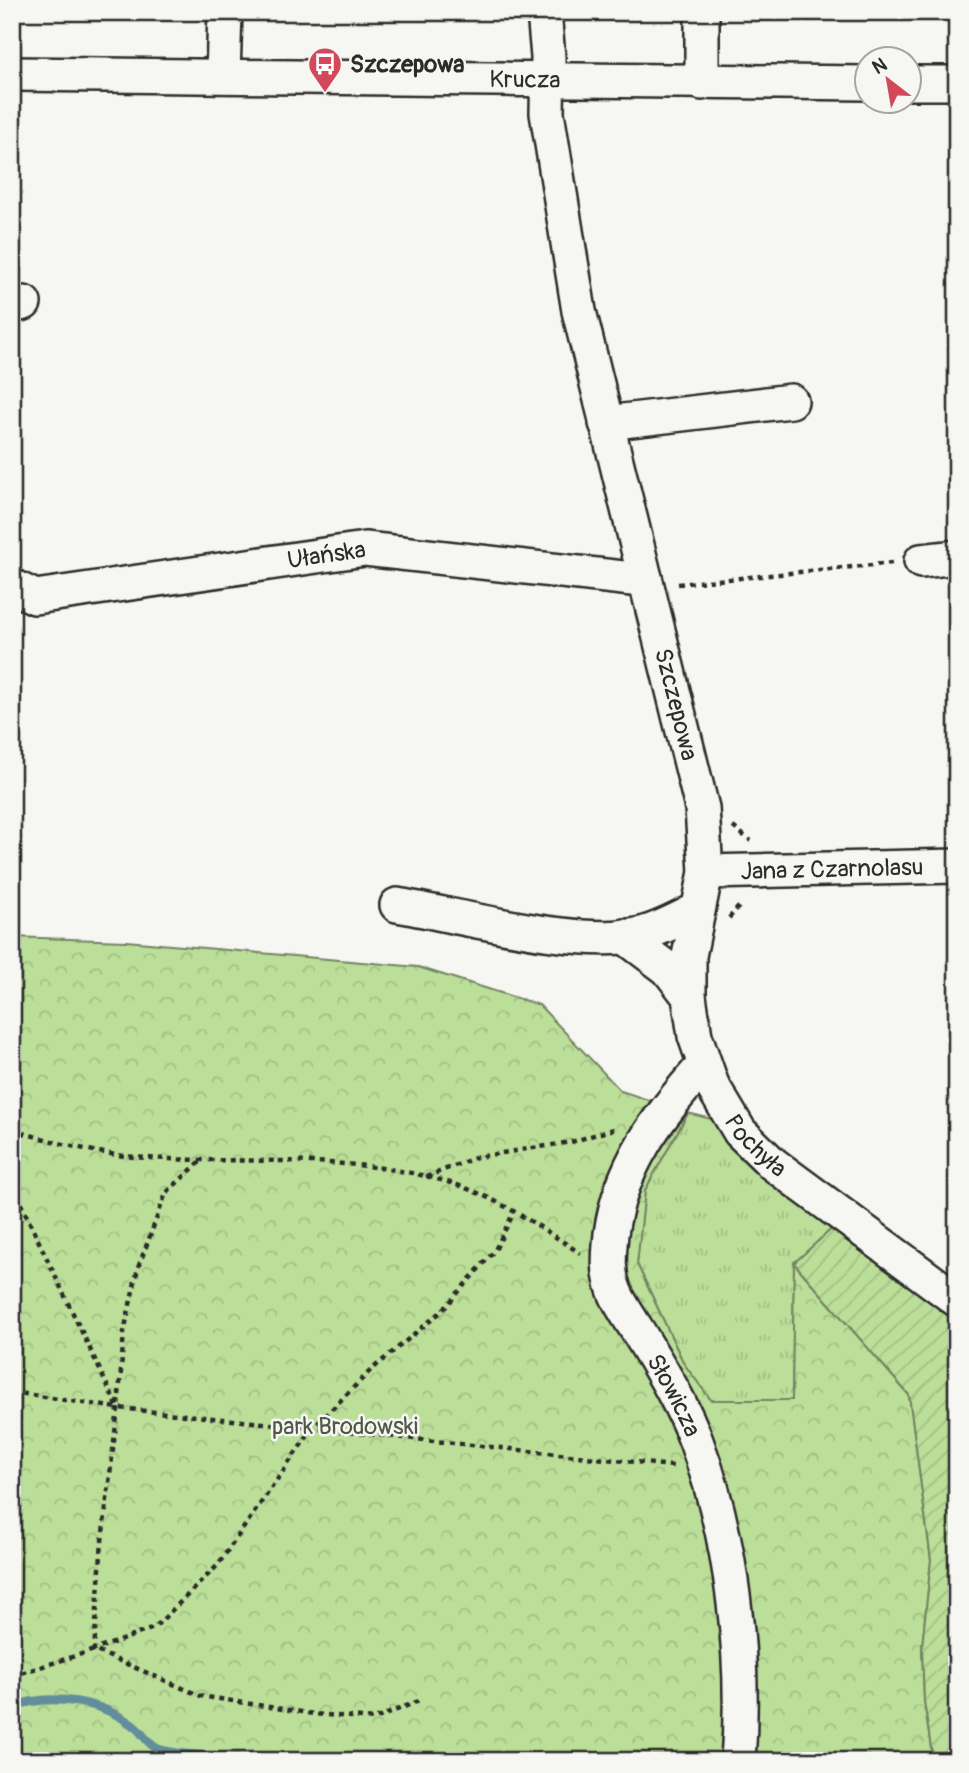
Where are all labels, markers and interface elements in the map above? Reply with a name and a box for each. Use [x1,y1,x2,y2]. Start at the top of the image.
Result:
bus stop icon: Szczepowa [306,45,344,94]
north arrow [853,46,923,116]
place label: Szczepowa [350,50,464,79]
text: N [868,53,892,80]
street label: Krucza [489,65,561,95]
street label: Ułańska [285,535,368,575]
street label: Szczepowa [648,645,704,764]
street label: Jana z Czarnolasu [740,853,924,886]
street label: Pochyła [718,1109,792,1184]
street label: Słowicza [640,1349,707,1441]
park label: park Brodowski [272,1412,418,1441]

